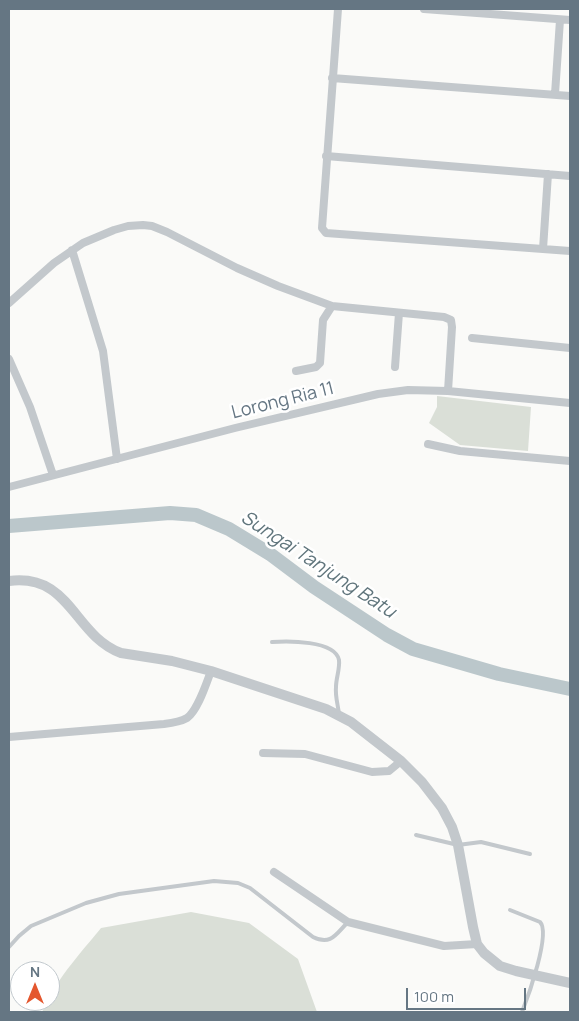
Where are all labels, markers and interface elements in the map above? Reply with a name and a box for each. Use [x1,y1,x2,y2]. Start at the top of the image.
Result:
street label: Lorong Ria 11 [229,378,337,424]
water label: Sungai Tanjung Batu [236,507,400,623]
north arrow [10,961,60,1011]
text: N [30,962,40,981]
scale bar [409,978,529,1010]
text: 100 m [414,986,454,1007]

